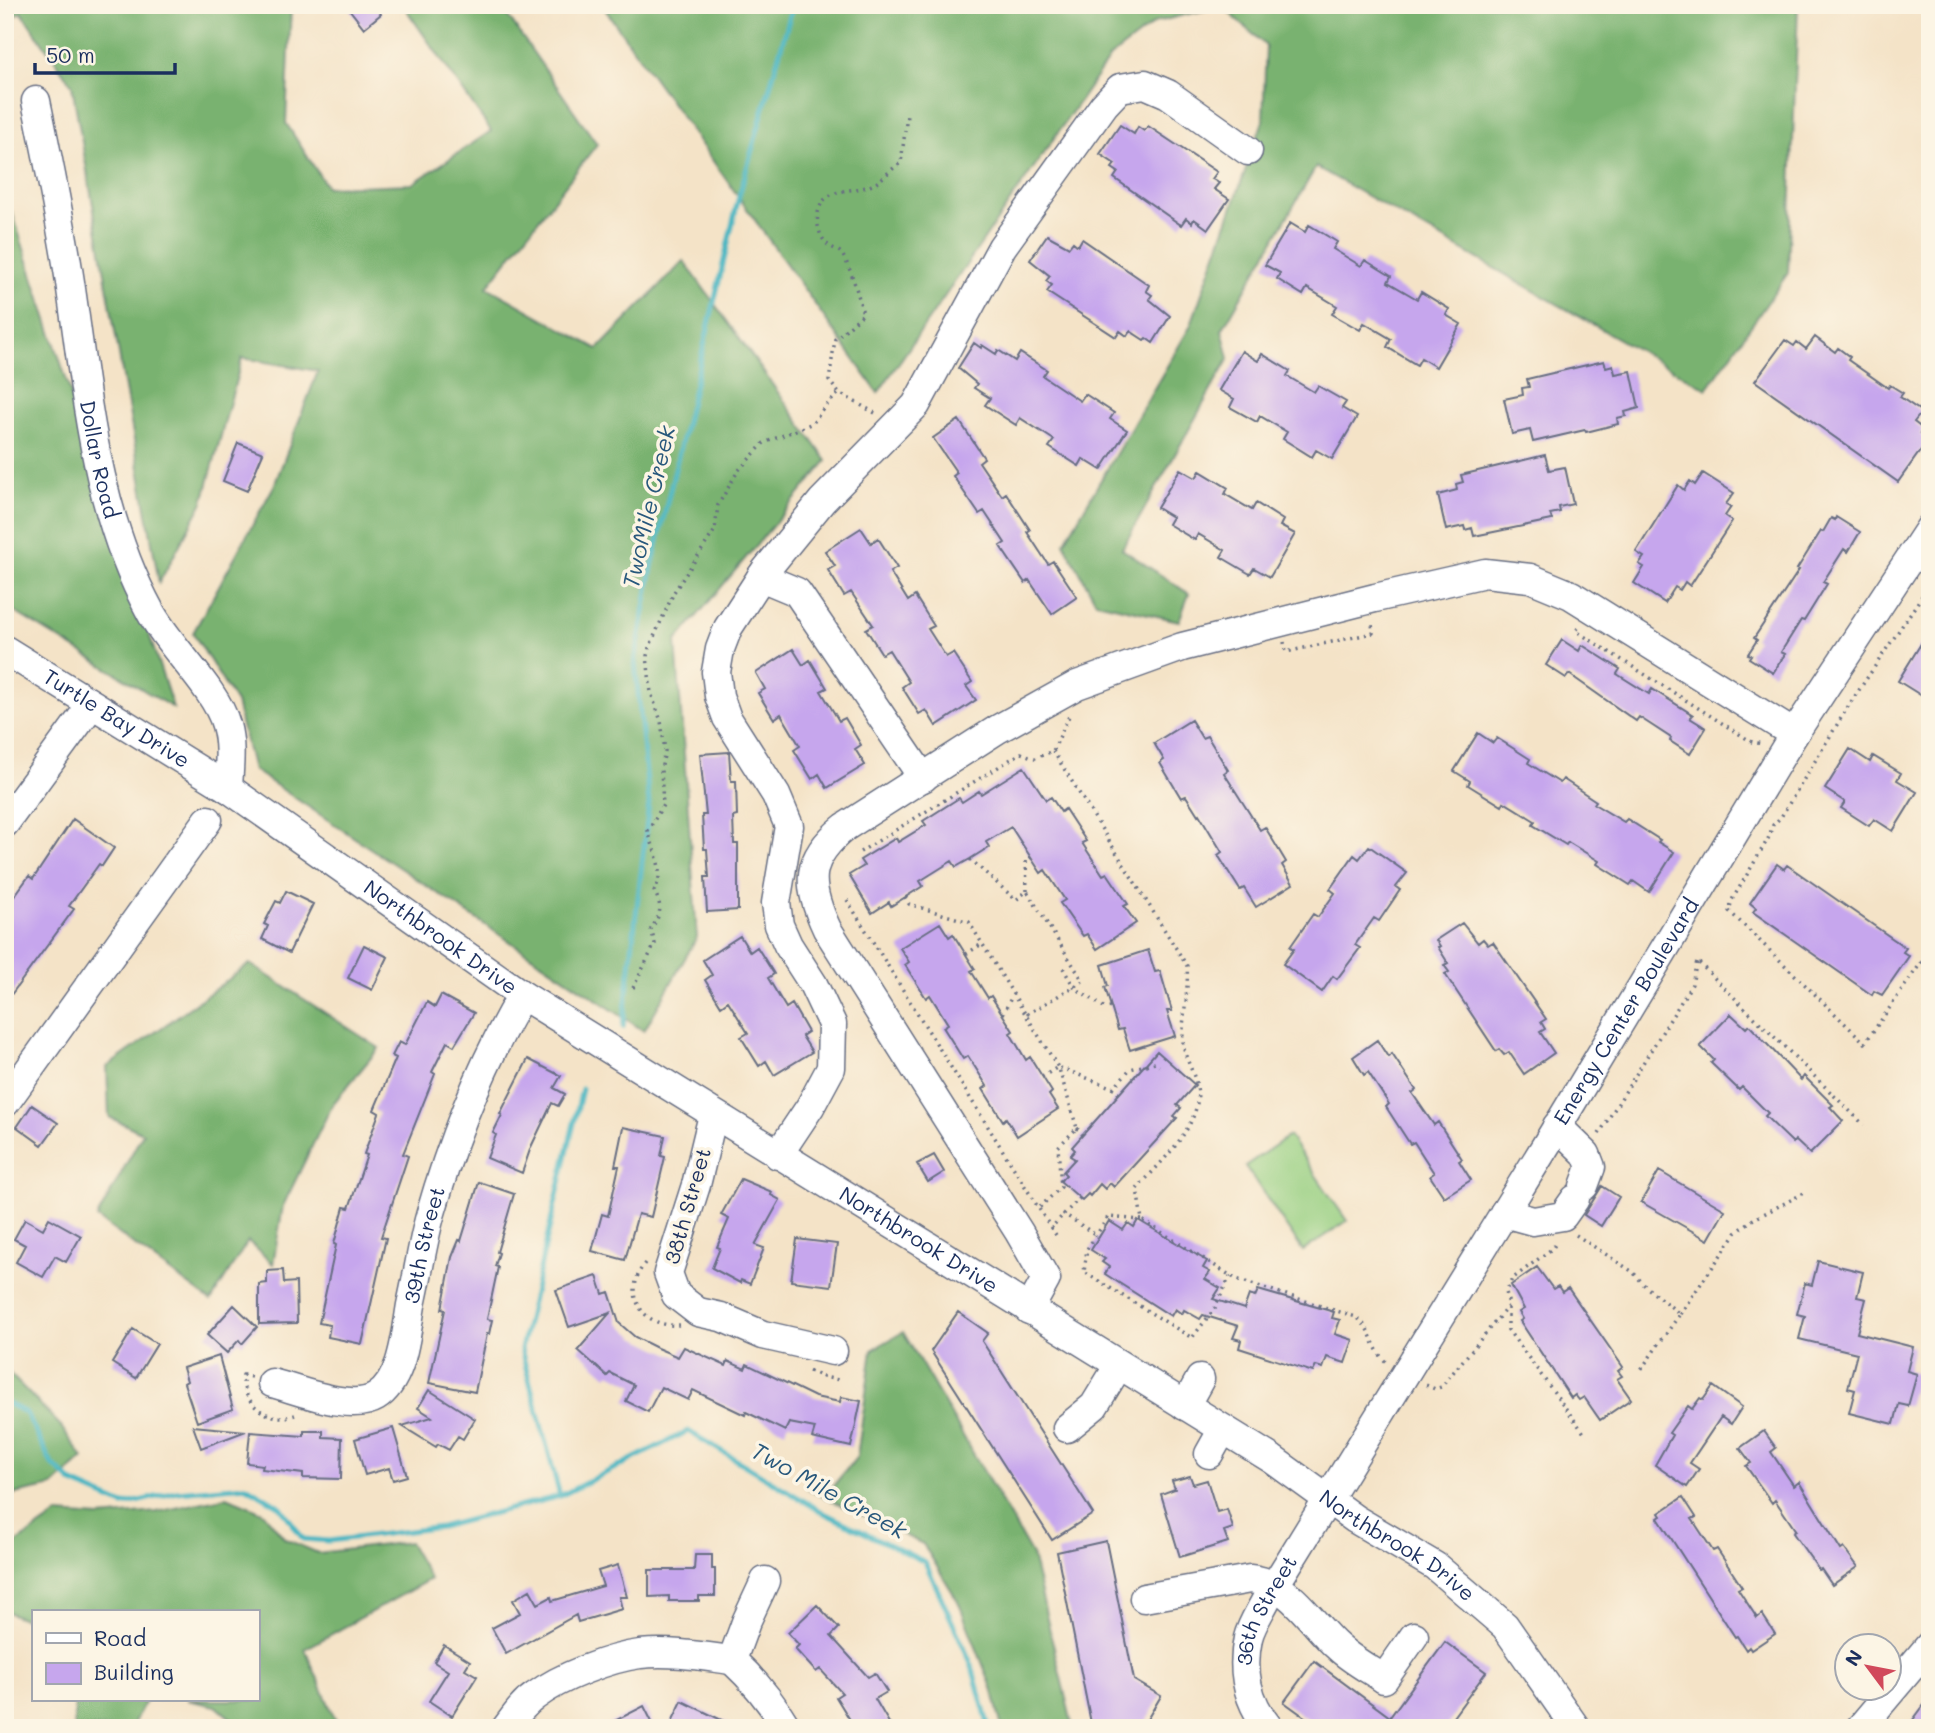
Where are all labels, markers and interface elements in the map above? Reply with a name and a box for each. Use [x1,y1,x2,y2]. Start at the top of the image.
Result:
scale bar [35,32,175,76]
text: 50 m [46,41,95,68]
street label: Dollar Road [75,398,126,521]
water label: TwoMile Creek [615,422,681,591]
street label: Turtle Bay Drive [39,662,195,773]
street label: Northbrook Drive [359,873,523,1000]
street label: Energy Center Boulevard [1547,893,1704,1129]
street label: 38th Street [657,1144,716,1267]
street label: Northbrook Drive [835,1180,1004,1298]
street label: 39th Street [397,1183,450,1306]
water label: Two Mile Creek [747,1435,913,1546]
street label: Northbrook Drive [1315,1483,1481,1606]
street label: 36th Street [1230,1550,1302,1666]
legend [32,1610,259,1702]
text: Road [94,1624,146,1651]
north arrow [1834,1632,1904,1702]
text: N [1839,1645,1868,1670]
text: Building [94,1658,174,1685]

